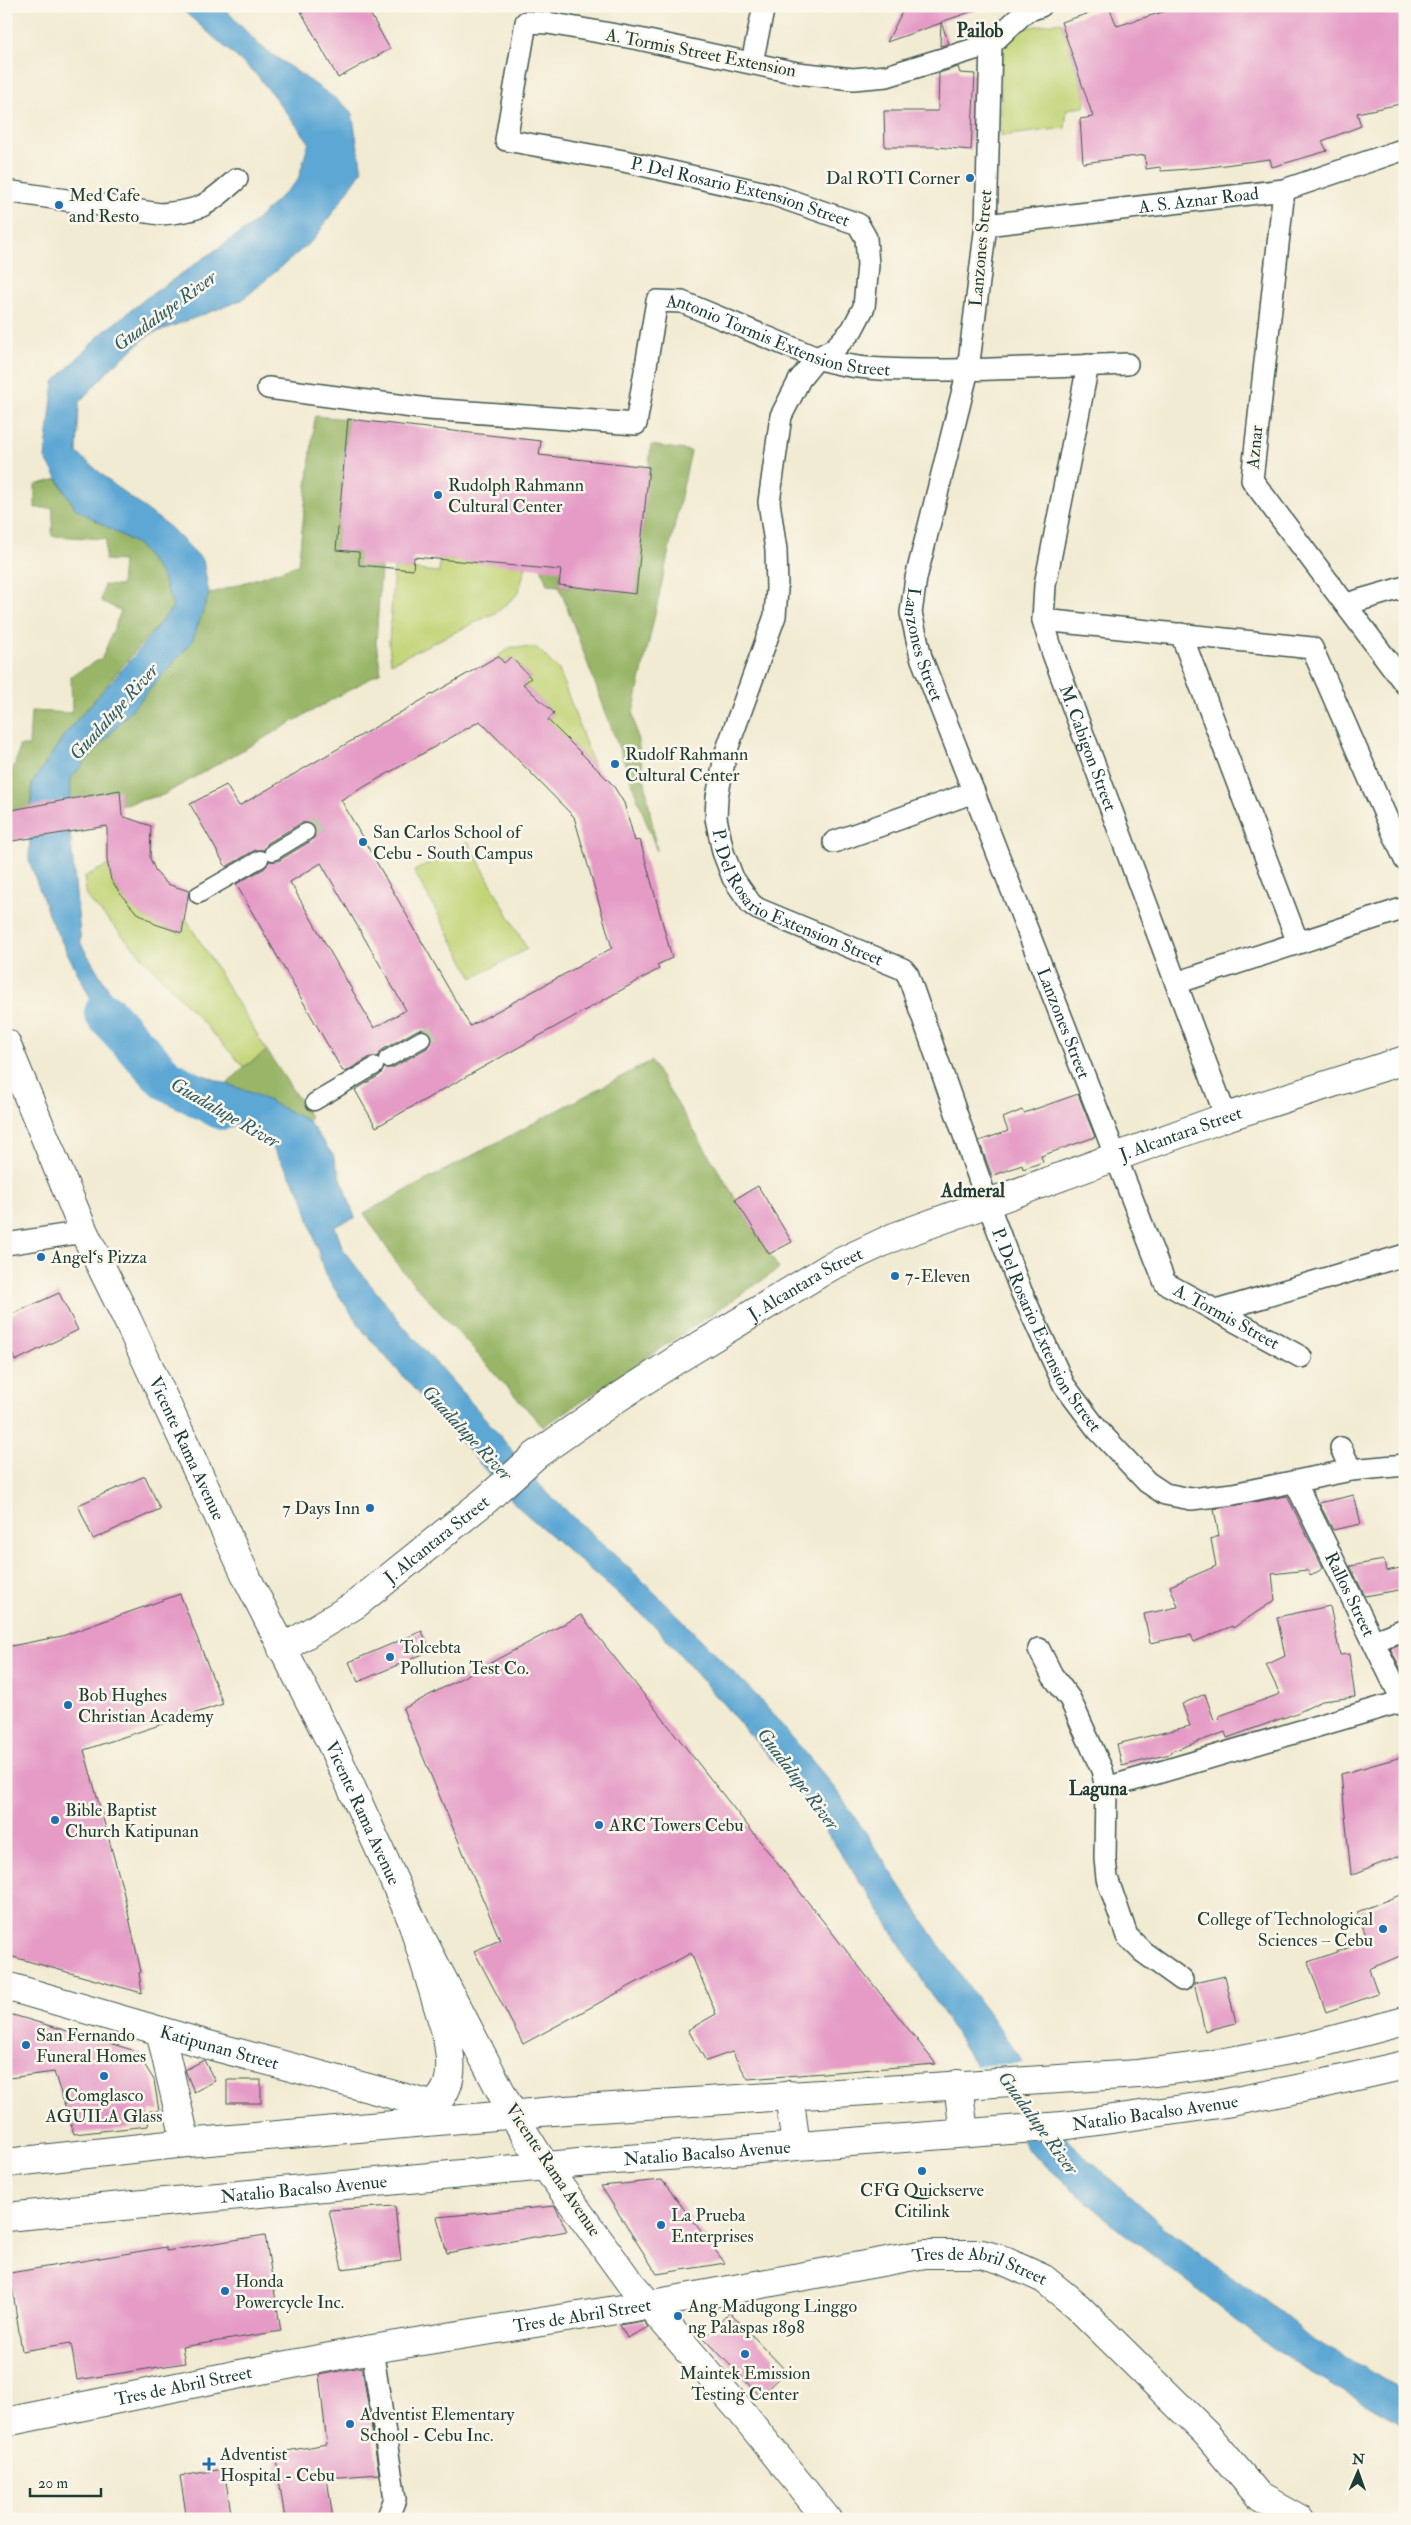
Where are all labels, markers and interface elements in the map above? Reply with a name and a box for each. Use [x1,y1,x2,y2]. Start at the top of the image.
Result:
district label: Pailob [957,19,1004,43]
street label: A. Tormis Street Extension [603,23,798,83]
street label: P. Del Rosario Extension Street [629,151,853,232]
place label: Dal ROTI Corner [826,167,960,190]
marker: Dal ROTI Corner [964,172,976,184]
street label: A. S. Aznar Road [1136,182,1260,219]
place label: Med Cafe and Resto [69,184,141,228]
street label: Lanzones Street [964,188,998,307]
marker: Med Cafe and Resto [53,199,65,211]
water label: Guadalupe River [109,265,222,357]
street label: Antonio Tormis Extension Street [665,290,891,381]
street label: Aznar [1242,424,1268,471]
place label: Rudolph Rahmann Cultural Center [448,474,584,518]
marker: Rudolph Rahmann Cultural Center [432,489,444,501]
street label: Lanzones Street [899,586,949,705]
water label: Guadalupe River [64,658,164,765]
street label: M. Cabigon Street [1054,682,1122,814]
place label: Rudolf Rahmann Cultural Center [625,743,748,787]
marker: Rudolf Rahmann Cultural Center [609,758,621,770]
place label: San Carlos School of Cebu - South Campus [373,821,533,865]
street label: P. Del Rosario Extension Street [707,827,887,971]
marker: San Carlos School of Cebu - South Campus [357,836,369,848]
street label: Lanzones Street [1032,964,1096,1082]
water label: Guadalupe River [166,1072,285,1154]
street label: J. Alcantara Street [1115,1101,1245,1166]
district label: Admeral [940,1179,1005,1203]
street label: P. Del Rosario Extension Street [987,1224,1107,1437]
street label: J. Alcantara Street [743,1242,867,1326]
place label: Angel‘s Pizza [50,1246,148,1269]
marker: Angel‘s Pizza [35,1251,47,1263]
place label: 7-Eleven [905,1265,970,1288]
marker: 7-Eleven [889,1270,901,1282]
street label: A. Tormis Street [1169,1278,1284,1355]
street label: Vicente Rama Avenue [144,1373,230,1524]
water label: Guadalupe River [417,1380,518,1486]
street label: J. Alcantara Street [379,1490,494,1589]
place label: 7 Days Inn [282,1497,360,1520]
marker: 7 Days Inn [364,1502,376,1514]
street label: Rallos Street [1320,1548,1381,1640]
place label: Tolcebta Pollution Test Co. [400,1636,529,1680]
marker: Tolcebta Pollution Test Co. [384,1651,396,1663]
place label: Bob Hughes Christian Academy [78,1684,215,1728]
marker: Bob Hughes Christian Academy [62,1699,74,1711]
water label: Guadalupe River [752,1723,845,1836]
street label: Vicente Rama Avenue [320,1737,406,1889]
district label: Laguna [1069,1777,1128,1802]
place label: Bible Baptist Church Katipunan [65,1799,199,1843]
marker: Bible Baptist Church Katipunan [49,1814,61,1826]
place label: ARC Towers Cebu [608,1814,744,1837]
marker: ARC Towers Cebu [593,1819,605,1831]
place label: College of Technological Sciences – Cebu [1197,1908,1373,1952]
marker: College of Technological Sciences – Cebu [1377,1923,1389,1935]
street label: Katipunan Street [157,2020,281,2075]
place label: San Fernando Funeral Homes [36,2024,146,2068]
marker: San Fernando Funeral Homes [20,2039,32,2051]
water label: Guadalupe River [992,2067,1084,2180]
marker: Comglasco AGUILA Glass [98,2070,110,2082]
place label: Comglasco AGUILA Glass [45,2084,162,2128]
street label: Natalio Bacalso Avenue [1071,2089,1241,2136]
street label: Vicente Rama Avenue [500,2099,606,2241]
street label: Natalio Bacalso Avenue [623,2135,792,2171]
marker: CFG Quickserve Citilink [916,2165,928,2177]
street label: Natalio Bacalso Avenue [219,2170,389,2208]
place label: CFG Quickserve Citilink [860,2179,984,2223]
place label: La Prueba Enterprises [671,2204,754,2248]
marker: La Prueba Enterprises [655,2219,667,2231]
street label: Tres de Abril Street [910,2242,1051,2290]
place label: Honda Powercycle Inc. [235,2270,344,2314]
marker: Honda Powercycle Inc. [219,2285,231,2297]
street label: Tres de Abril Street [511,2293,653,2338]
place label: Ang Madugong Linggo ng Palaspas 1898 [687,2295,858,2339]
marker: Ang Madugong Linggo ng Palaspas 1898 [672,2310,684,2322]
marker: Maintek Emission Testing Center [739,2348,751,2360]
street label: Tres de Abril Street [113,2361,254,2411]
place label: Maintek Emission Testing Center [679,2362,811,2406]
place label: Adventist Elementary School - Cebu Inc. [359,2403,516,2447]
marker: Adventist Elementary School - Cebu Inc. [344,2418,356,2430]
place label: Adventist Hospital - Cebu [219,2443,335,2487]
north arrow [1334,2448,1384,2498]
text: N [1351,2451,1365,2468]
marker: Adventist Hospital - Cebu [202,2457,216,2471]
scale bar [30,2465,101,2497]
text: 20 m [38,2474,68,2493]

